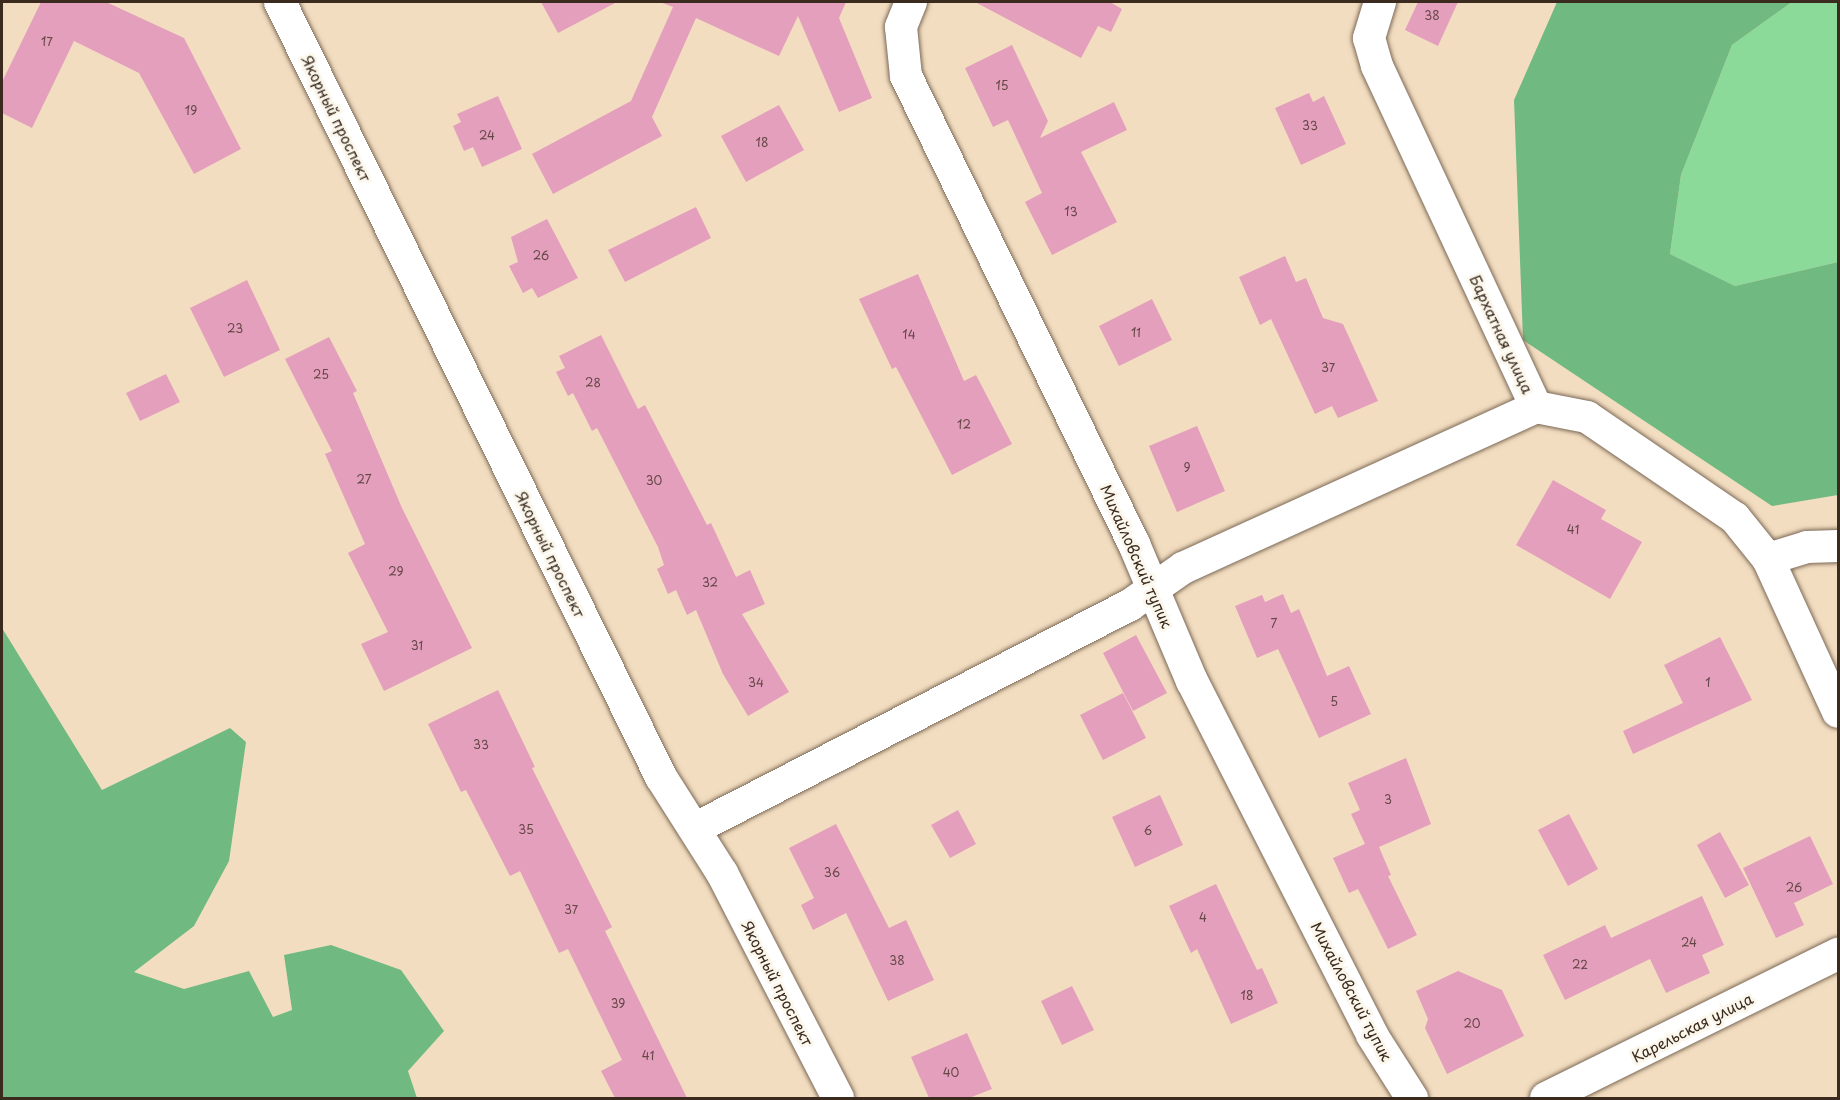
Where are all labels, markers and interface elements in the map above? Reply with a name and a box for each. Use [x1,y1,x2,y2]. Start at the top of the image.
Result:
house number: 38 [1424,9,1440,23]
house number: 17 [41,35,53,49]
street label: Якорный проспект [299,52,375,184]
house number: 15 [995,79,1009,93]
house number: 19 [185,104,197,118]
house number: 33 [1302,119,1318,133]
house number: 24 [479,129,495,143]
house number: 18 [756,136,768,150]
house number: 13 [1064,205,1078,219]
house number: 26 [533,249,549,263]
street label: Бархатная улица [1466,271,1538,397]
house number: 23 [227,322,243,336]
house number: 11 [1131,326,1141,340]
house number: 14 [902,328,916,342]
house number: 37 [1321,361,1335,375]
house number: 25 [313,368,329,382]
house number: 28 [585,376,601,390]
house number: 12 [957,418,971,432]
house number: 9 [1183,461,1191,475]
house number: 27 [357,473,371,487]
house number: 30 [646,474,662,488]
street label: Михайловский тупик [1097,482,1177,630]
street label: Якорный проспект [513,488,589,620]
house number: 41 [1567,523,1579,537]
house number: 29 [388,565,404,579]
house number: 32 [702,576,718,590]
house number: 7 [1271,617,1277,631]
house number: 31 [411,639,423,653]
house number: 34 [748,676,764,690]
house number: 1 [1705,676,1711,690]
house number: 5 [1330,695,1338,709]
house number: 33 [473,738,489,752]
house number: 3 [1384,793,1392,807]
house number: 35 [518,823,534,837]
house number: 6 [1144,824,1152,838]
house number: 36 [824,866,840,880]
house number: 26 [1786,881,1802,895]
house number: 37 [564,903,578,917]
house number: 4 [1199,911,1207,925]
street label: Якорный проспект [739,917,817,1049]
street label: Михайловский тупик [1308,918,1396,1064]
house number: 24 [1681,936,1697,950]
house number: 38 [889,954,905,968]
house number: 22 [1572,958,1588,972]
street label: Карельская улица [1628,988,1756,1066]
house number: 18 [1241,989,1253,1003]
house number: 39 [611,997,625,1011]
house number: 20 [1463,1017,1481,1031]
house number: 41 [642,1049,654,1063]
house number: 40 [943,1066,959,1080]

